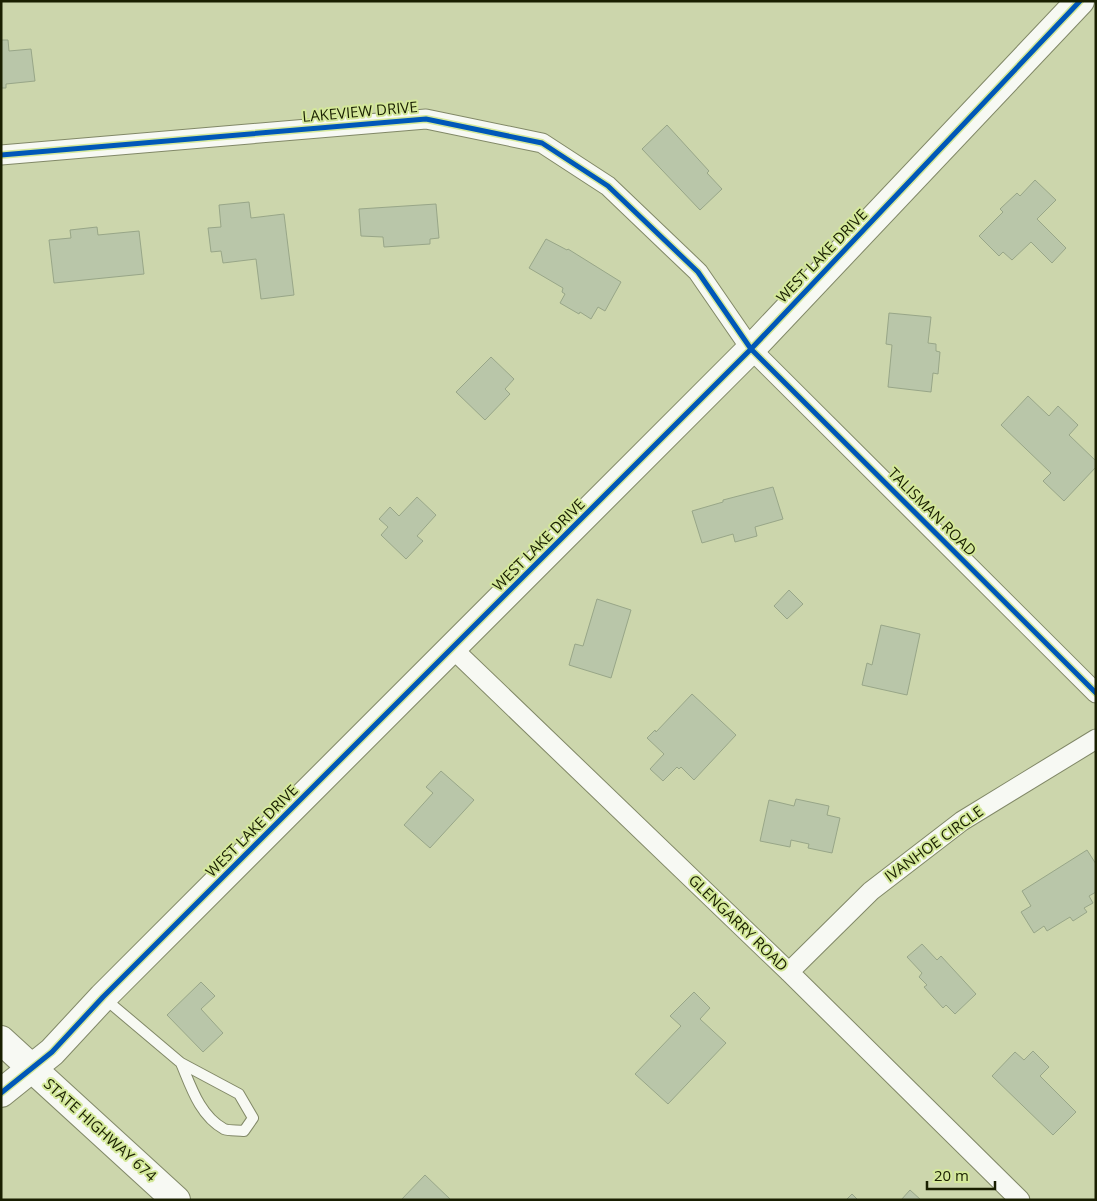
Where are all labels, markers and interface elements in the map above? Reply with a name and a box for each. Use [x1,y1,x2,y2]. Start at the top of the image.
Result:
street label: LAKEVIEW DRIVE [301,96,418,126]
street label: WEST LAKE DRIVE [771,204,871,306]
street label: TALISMAN ROAD [884,463,981,560]
street label: WEST LAKE DRIVE [488,494,589,595]
street label: WEST LAKE DRIVE [201,780,302,881]
street label: IVANHOE CIRCLE [880,801,987,886]
street label: GLENGARRY ROAD [685,870,793,975]
street label: STATE HIGHWAY 674 [40,1073,162,1185]
scale bar [927,1158,994,1190]
text: 20 m [934,1165,969,1185]

